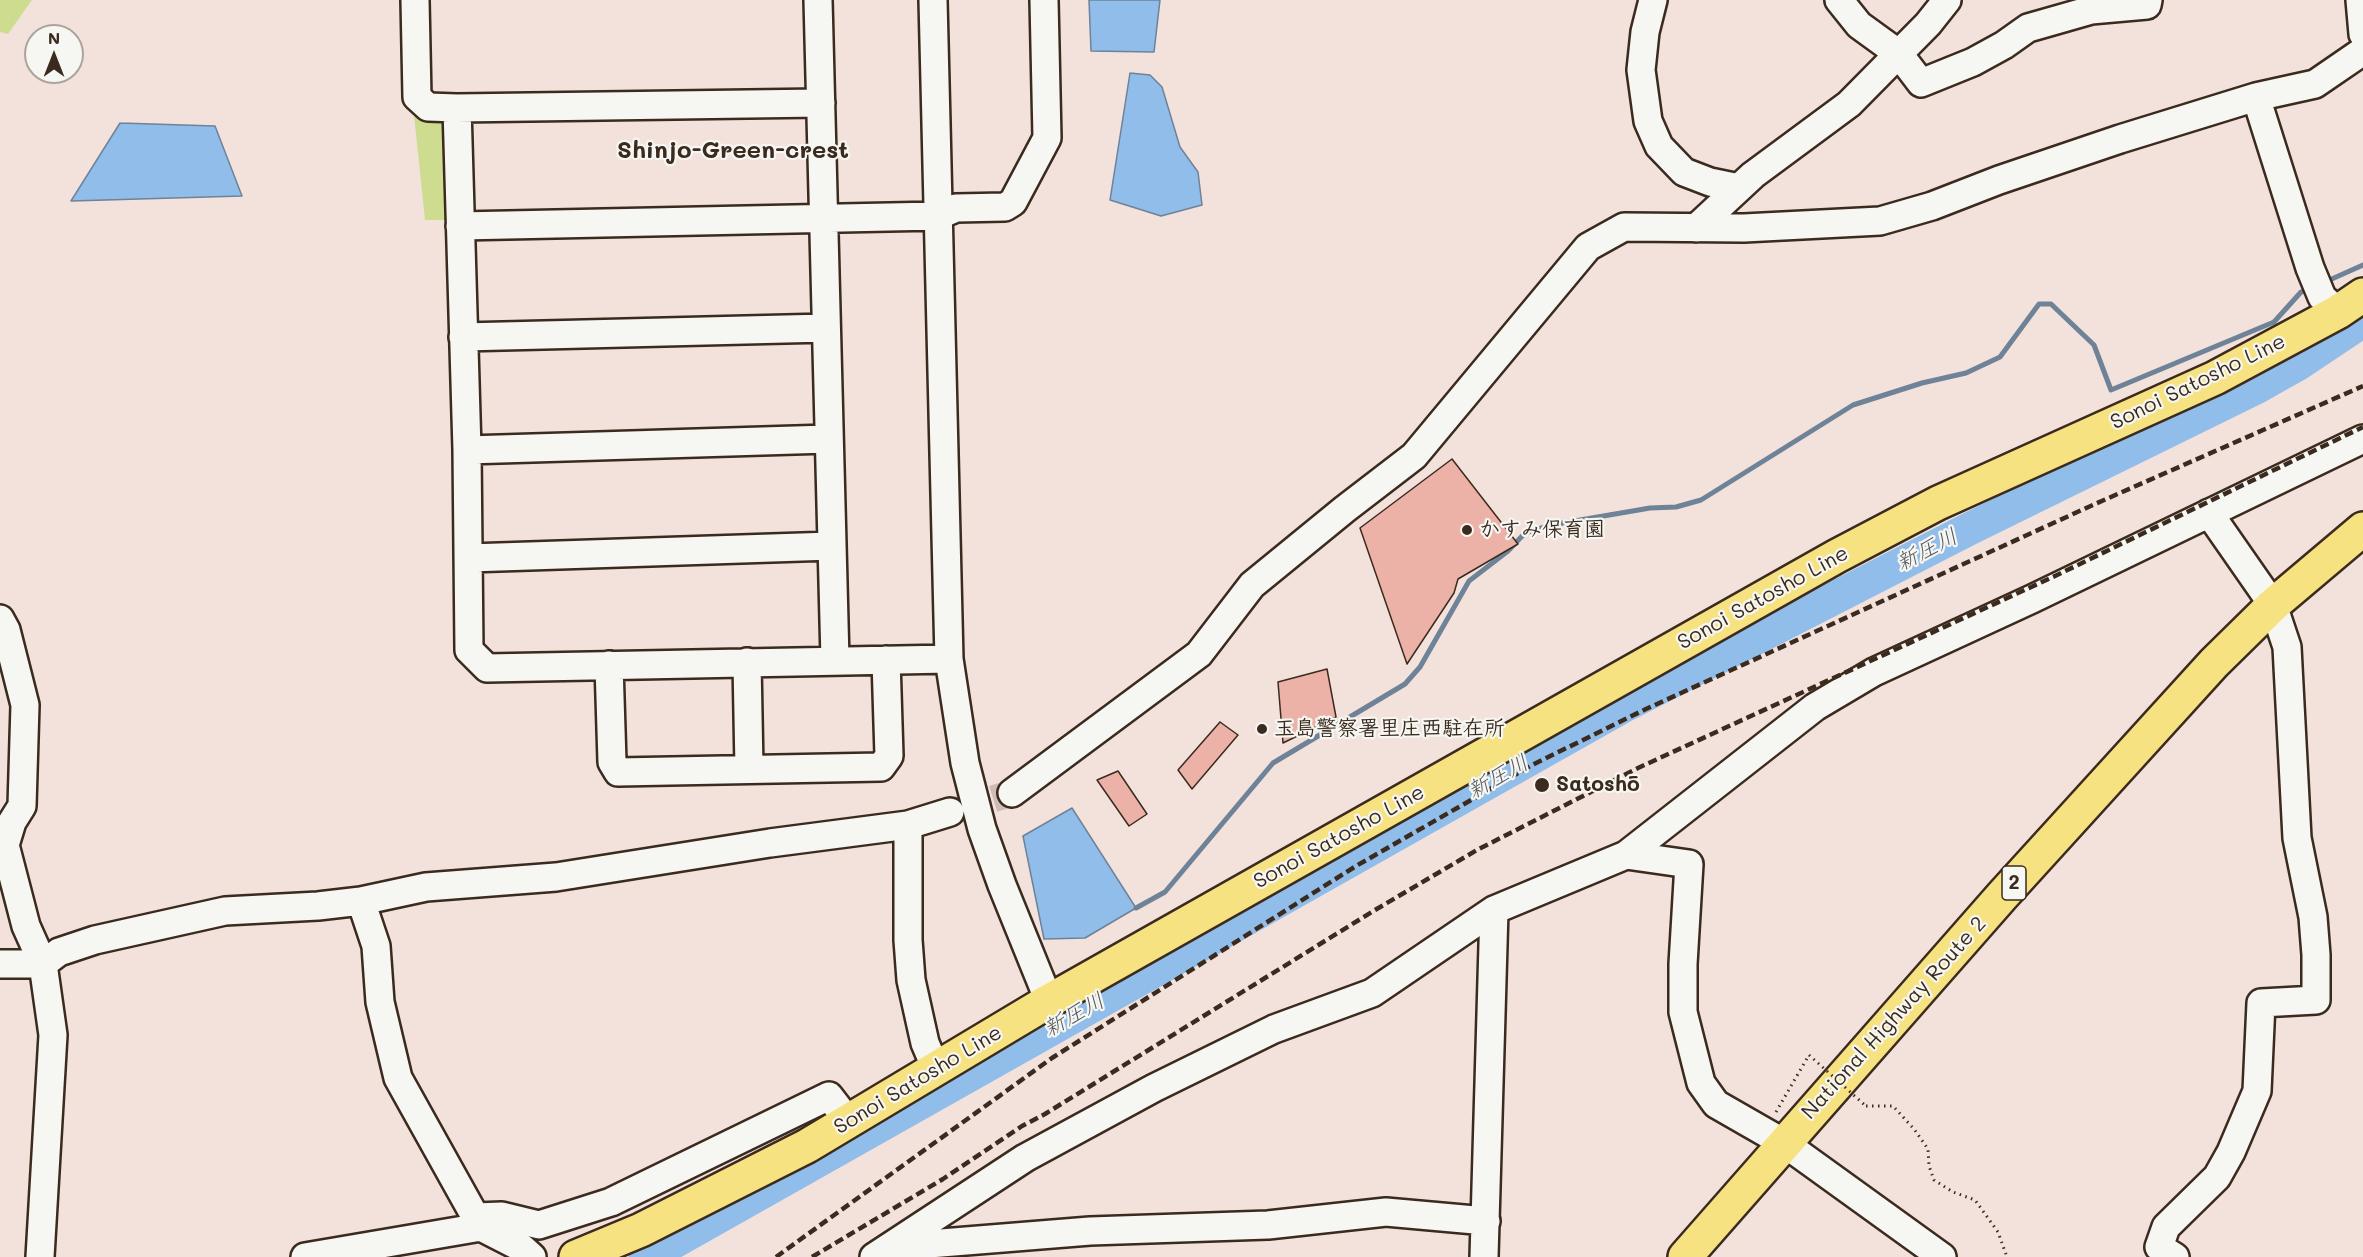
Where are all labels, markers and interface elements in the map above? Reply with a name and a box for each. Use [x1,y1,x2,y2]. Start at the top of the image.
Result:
north arrow [24,24,84,84]
text: N [48,27,60,48]
district label: Shinjo-Green-crest [617,137,849,165]
street label: Sonoi Satosho Line [2106,329,2290,435]
place label: かすみ保育園 [1479,517,1605,543]
marker: かすみ保育園 [1460,523,1474,537]
water label: 新圧川 [1892,523,1962,577]
street label: Sonoi Satosho Line [1673,541,1853,655]
place label: 玉島警察署里庄西駐在所 [1274,716,1505,742]
marker: 玉島警察署里庄西駐在所 [1255,722,1269,736]
water label: 新圧川 [1463,749,1533,805]
place label: Satoshō [1556,772,1640,798]
marker: Satoshō [1533,776,1551,794]
street label: Sonoi Satosho Line [1249,780,1429,894]
road number: 2 [2002,866,2026,900]
street label: National Highway Route 2 [1796,911,1992,1125]
water label: 新圧川 [1039,987,1109,1043]
street label: Sonoi Satosho Line [829,1020,1007,1140]

